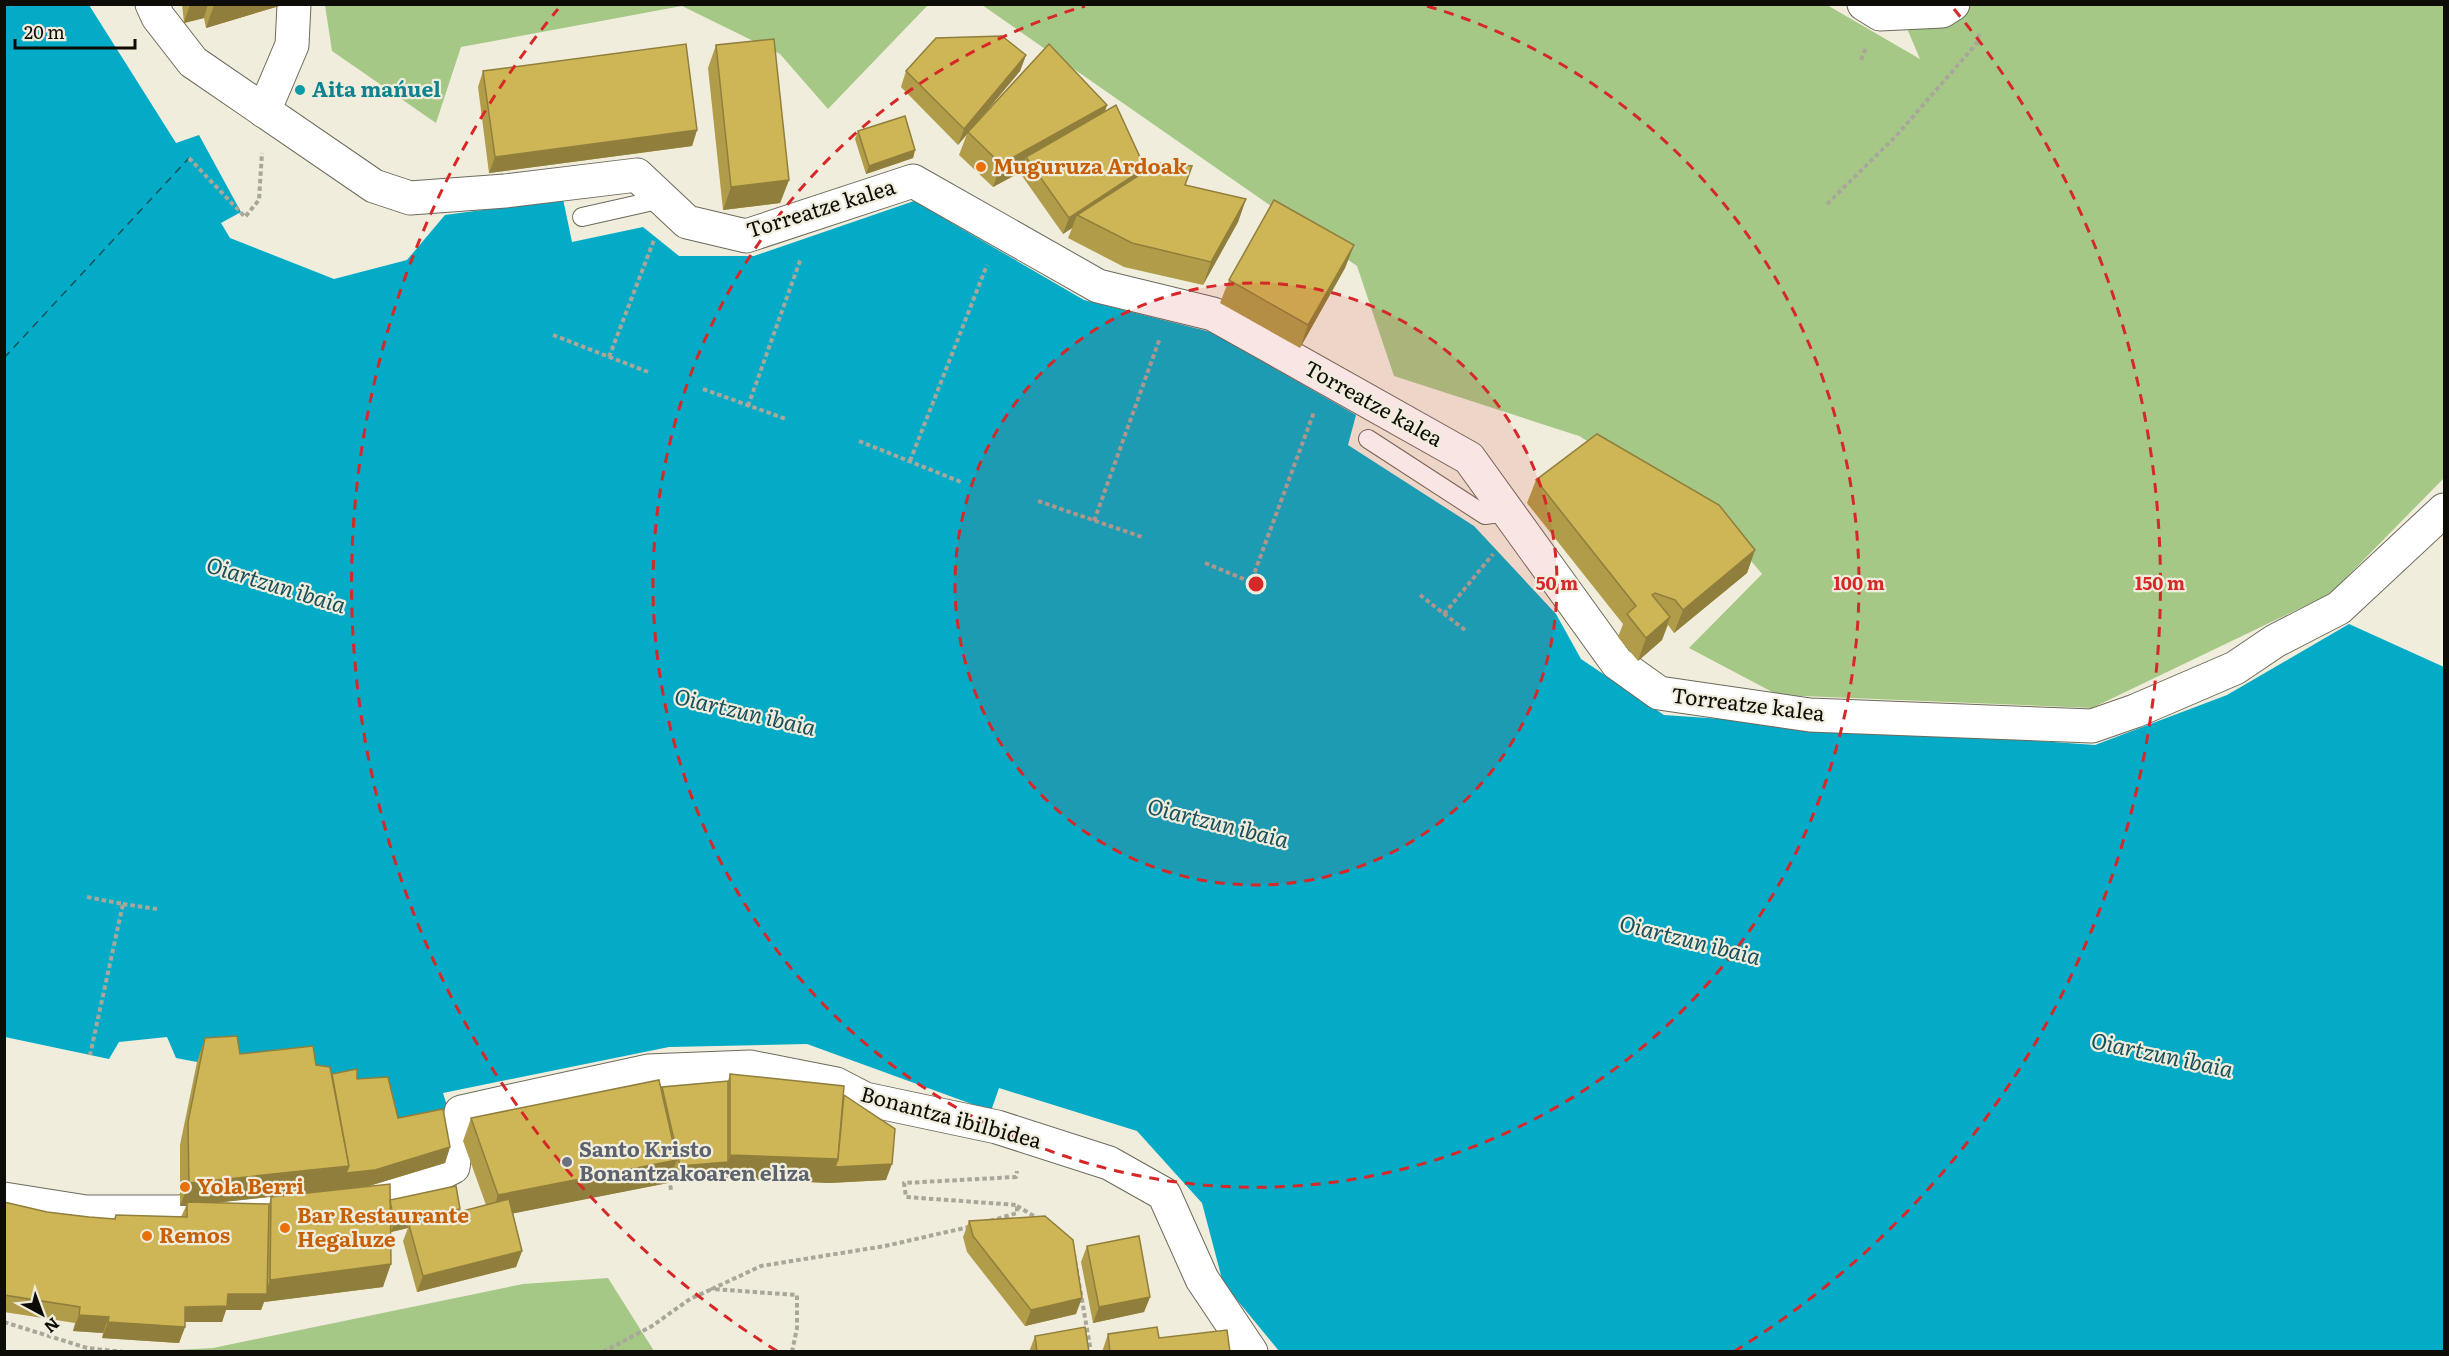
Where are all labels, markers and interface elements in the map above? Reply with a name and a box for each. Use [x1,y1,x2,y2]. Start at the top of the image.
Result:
scale bar [15,12,135,50]
text: 20 m [24,18,65,45]
place label: Aita mańuel [312,72,441,103]
marker: Aita mańuel [293,83,307,97]
place label: Muguruza Ardoak [993,149,1188,180]
marker: Muguruza Ardoak [974,160,988,174]
street label: Torreatze kalea [742,169,899,244]
street label: Torreatze kalea [1299,351,1450,453]
water label: Oiartzun ibaia [203,547,351,621]
text: 50 m [1536,569,1578,596]
text: 100 m [1833,569,1885,596]
text: 150 m [2135,569,2185,596]
centre of rings [1246,574,1266,594]
water label: Oiartzun ibaia [671,678,820,743]
street label: Torreatze kalea [1670,678,1827,727]
water label: Oiartzun ibaia [1144,788,1293,855]
water label: Oiartzun ibaia [1616,905,1765,972]
water label: Oiartzun ibaia [2088,1022,2237,1085]
street label: Bonantza ibilbidea [858,1076,1046,1155]
place label: Santo Kristo Bonantzakoaren eliza [579,1132,811,1187]
marker: Santo Kristo Bonantzakoaren eliza [560,1155,574,1169]
place label: Yola Berri [197,1169,304,1200]
marker: Yola Berri [178,1180,192,1194]
place label: Bar Restaurante Hegaluze [297,1198,469,1253]
place label: Remos [159,1218,230,1249]
marker: Bar Restaurante Hegaluze [278,1221,292,1235]
marker: Remos [140,1229,154,1243]
north arrow [12,1284,72,1344]
text: N [40,1313,65,1340]

